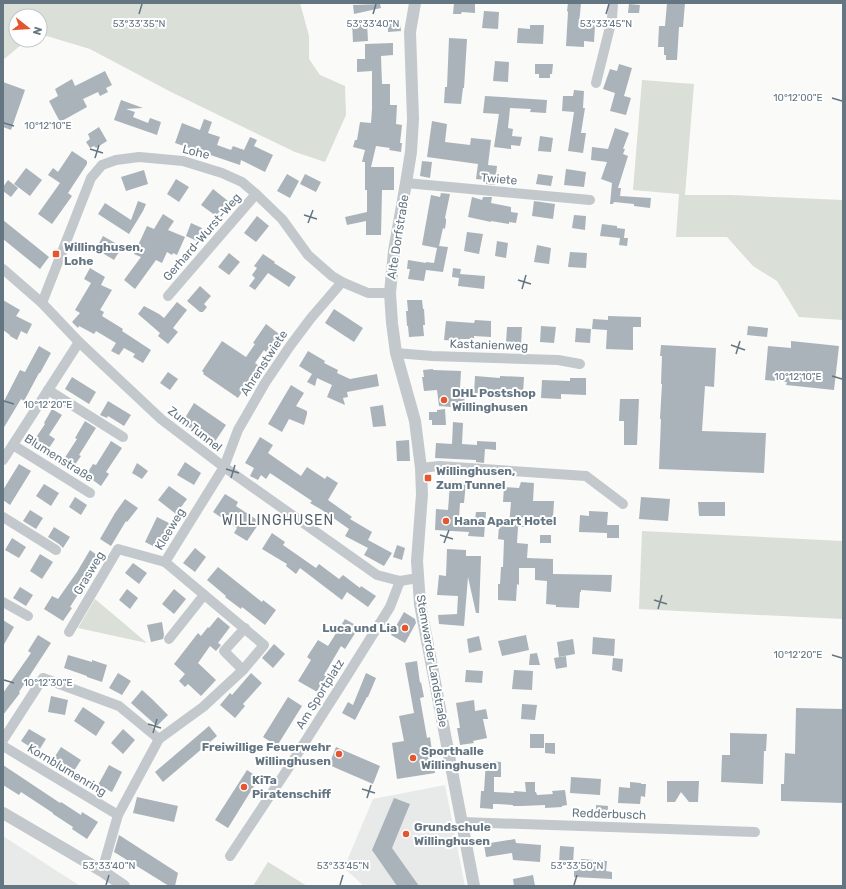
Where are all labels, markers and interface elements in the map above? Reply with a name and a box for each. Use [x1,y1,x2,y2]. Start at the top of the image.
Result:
north arrow [8,8,48,48]
text: 53°33'35"N [113,18,165,30]
text: 53°33'40"N [347,18,399,30]
text: 53°33'45"N [580,18,632,30]
text: N [30,25,44,37]
text: 10°12'00"E [773,92,823,104]
text: 10°12'10"E [24,120,72,132]
street label: Lohe [181,142,211,162]
street label: Twiete [480,170,518,188]
street label: Gerhard-Wurst-Weg [160,190,244,284]
street label: Alte Dorfstraße [384,193,412,280]
place label: Willinghusen, Lohe [64,240,143,268]
marker: Willinghusen, Lohe [51,249,61,259]
street label: Ahrenstwiete [238,327,291,398]
street label: Kastanienweg [449,337,529,353]
text: 10°12'10"E [774,371,822,383]
place label: DHL Postshop Willinghusen [452,386,536,414]
marker: DHL Postshop Willinghusen [439,395,449,405]
text: 10°12'20"E [24,399,72,411]
street label: Zum Tunnel [165,403,225,455]
street label: Blumenstraße [22,431,96,485]
place label: Willinghusen, Zum Tunnel [436,464,515,492]
marker: Willinghusen, Zum Tunnel [423,473,433,483]
street label: Kleeweg [152,505,188,553]
district label: WILLINGHUSEN [222,512,334,529]
place label: Hana Apart Hotel [454,514,556,528]
marker: Hana Apart Hotel [441,516,451,526]
street label: Grasweg [70,549,108,597]
street label: Stemwarder Landstraße [413,594,451,729]
place label: Luca und Lia [322,621,397,635]
marker: Luca und Lia [400,623,410,633]
text: 10°12'20"E [774,649,822,661]
street label: Am Sportplatz [293,656,347,732]
text: 10°12'30"E [24,677,73,689]
place label: Freiwillige Feuerwehr Willinghusen [202,740,332,768]
street label: Kornblumenring [25,741,109,799]
place label: Sporthalle Willinghusen [421,744,497,772]
marker: Freiwillige Feuerwehr Willinghusen [334,749,344,759]
marker: Sporthalle Willinghusen [408,753,418,763]
place label: KiTa Piratenschiff [252,773,331,801]
marker: KiTa Piratenschiff [239,782,249,792]
street label: Redderbusch [572,806,646,822]
place label: Grundschule Willinghusen [414,820,491,848]
marker: Grundschule Willinghusen [401,829,411,839]
text: 53°33'40"N [83,860,135,872]
text: 53°33'45"N [317,860,369,872]
text: 53°33'50"N [550,860,604,872]

